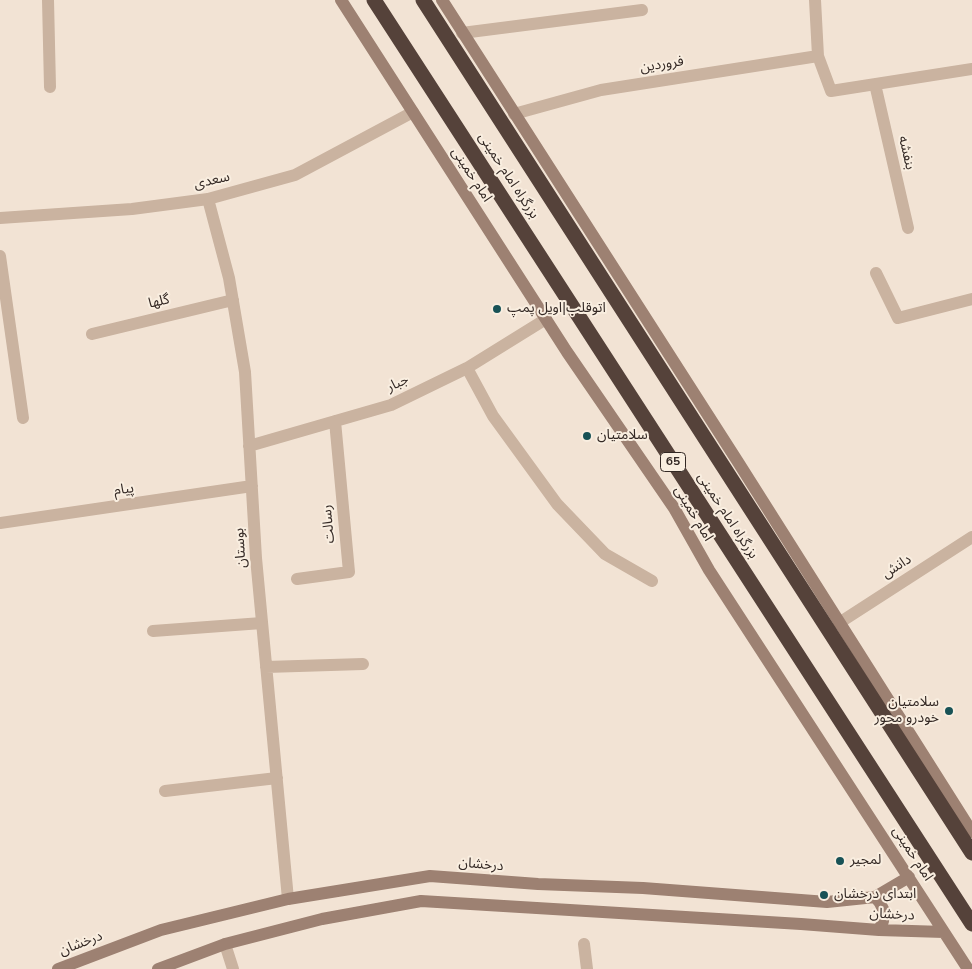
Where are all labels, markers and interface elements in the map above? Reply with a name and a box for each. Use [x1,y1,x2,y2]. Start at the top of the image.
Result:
street label: فروردین [639,53,685,77]
street label: بزرگراه امام خمینی [474,130,542,222]
street label: بنفشه [894,134,918,172]
street label: امام خمینی [447,145,495,205]
street label: سعدی [192,169,232,193]
street label: گلها [147,291,171,313]
place label: اتوقلب|اویل پمپ [507,301,606,317]
marker: اتوقلب|اویل پمپ [491,303,503,315]
street label: جبار [384,372,412,396]
place label: سلامتیان [597,428,648,444]
marker: سلامتیان [581,430,593,442]
road number: 65 [660,452,686,472]
street label: بزرگراه امام خمینی [693,470,761,562]
street label: پیام [113,480,135,500]
street label: امام خمینی [670,483,716,545]
street label: رسالت [319,504,339,544]
street label: بوستان [231,527,251,569]
street label: دانش [879,551,915,583]
place label: سلامتیان خودرو محور [874,695,939,728]
marker: سلامتیان خودرو محور [943,705,955,717]
street label: امام خمینی [888,824,936,884]
place label: لمجیر [850,853,881,869]
street label: درخشان [458,855,504,875]
marker: لمجیر [834,855,846,867]
place label: ابتدای درخشان [834,887,916,903]
marker: ابتدای درخشان [818,889,830,901]
street label: درخشان [869,905,915,925]
street label: درخشان [57,928,105,960]

